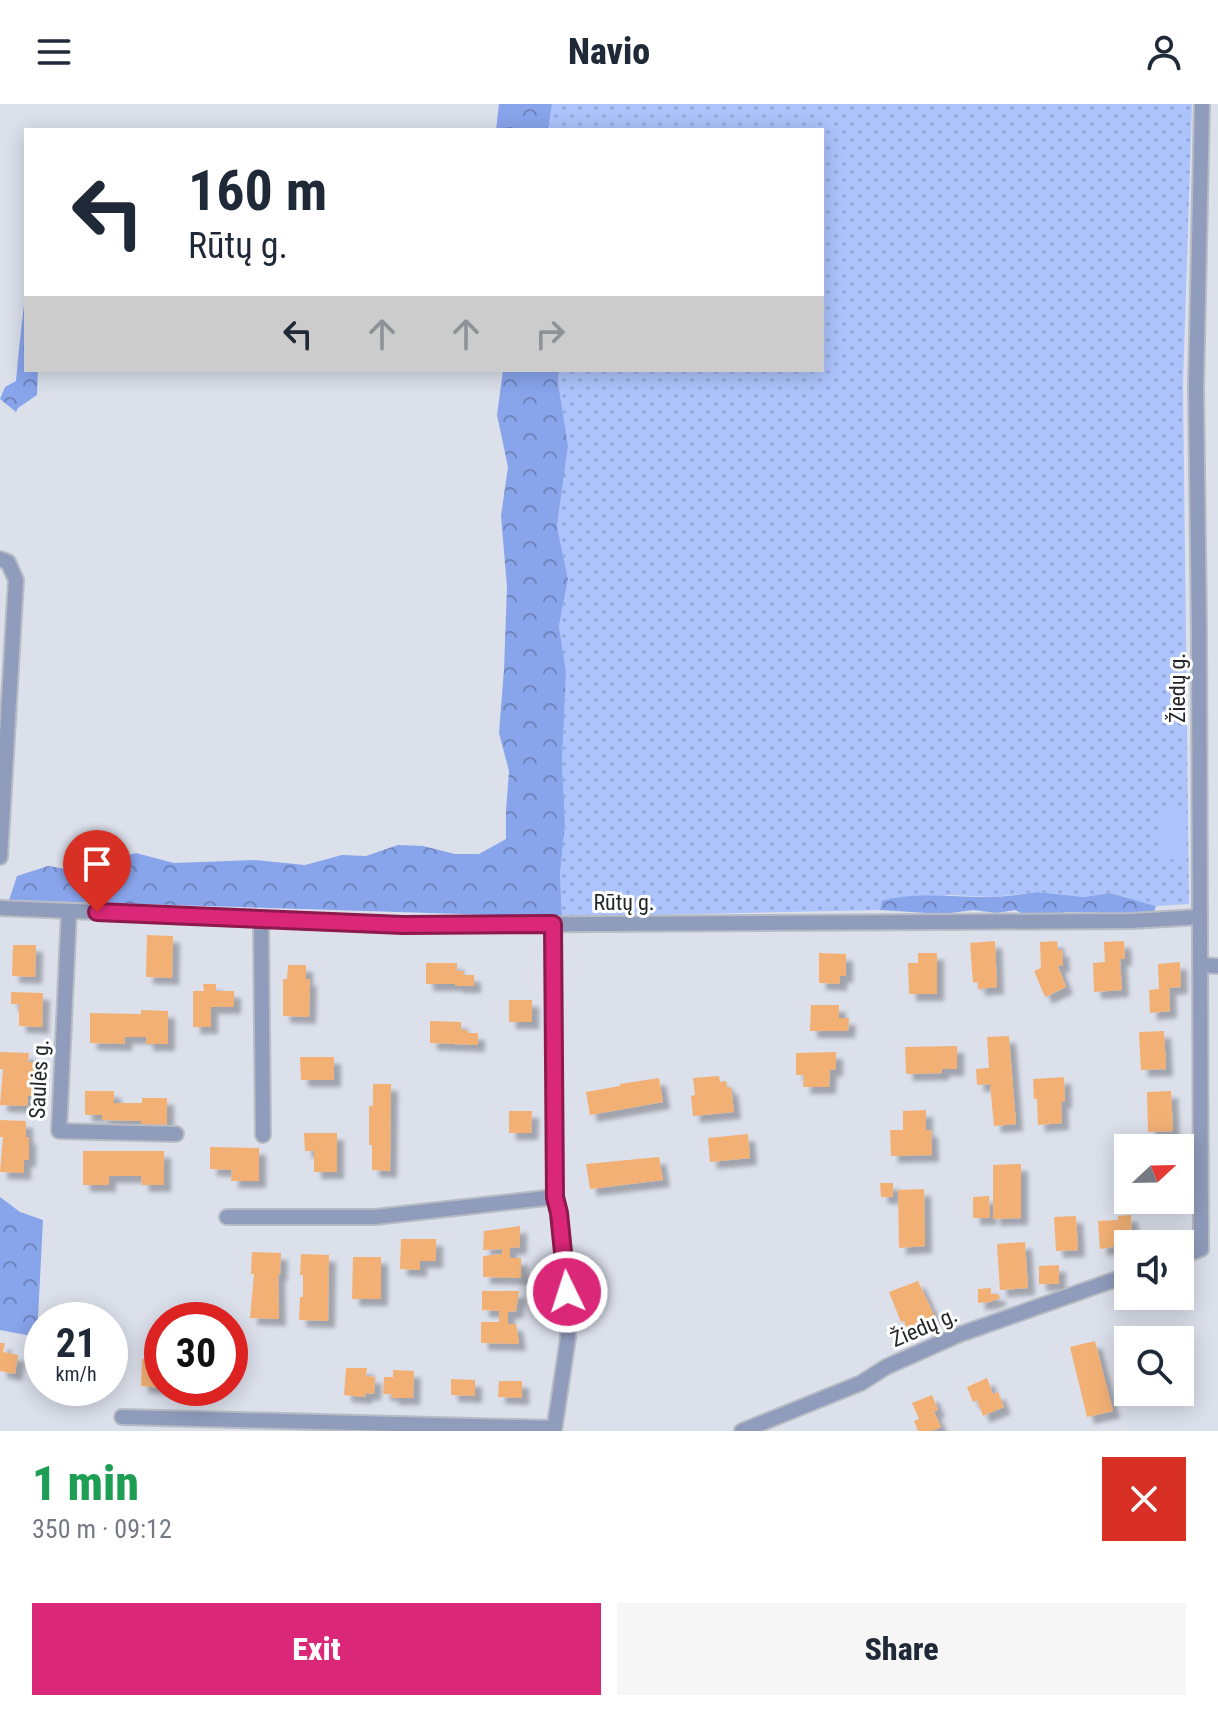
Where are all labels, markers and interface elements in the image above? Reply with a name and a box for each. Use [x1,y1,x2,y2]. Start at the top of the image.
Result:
icon: menu [32,30,76,74]
icon: person [1142,30,1186,74]
text: Navio [568,31,650,73]
text: 160 m [188,158,327,224]
icon: left [56,160,160,264]
text: Rūtų g. [188,225,288,267]
icon: left [276,312,320,356]
icon: ahead [360,312,404,356]
icon: ahead [444,312,488,356]
icon: right [528,312,572,356]
street label: Žiedų g. [1165,653,1190,723]
pin [63,830,131,912]
icon: arrive [75,842,119,886]
street label: Rūtų g. [593,890,655,915]
street label: Saulės g. [24,1039,54,1119]
north arrow [1114,1134,1194,1214]
map controls [1114,1134,1194,1406]
button: sound [1114,1230,1194,1310]
position arrow [525,1250,609,1334]
speed limit sign: 30 [144,1302,248,1406]
street label: Žiedų g. [887,1302,961,1352]
text: 21 [56,1320,96,1367]
button: search [1114,1326,1194,1406]
text: km/h [55,1362,97,1386]
text: 1 min [32,1455,139,1512]
button: close [1102,1457,1186,1541]
text: 350 m · 09:12 [32,1514,172,1544]
button: Exit [32,1603,601,1695]
button: Share [617,1603,1186,1695]

